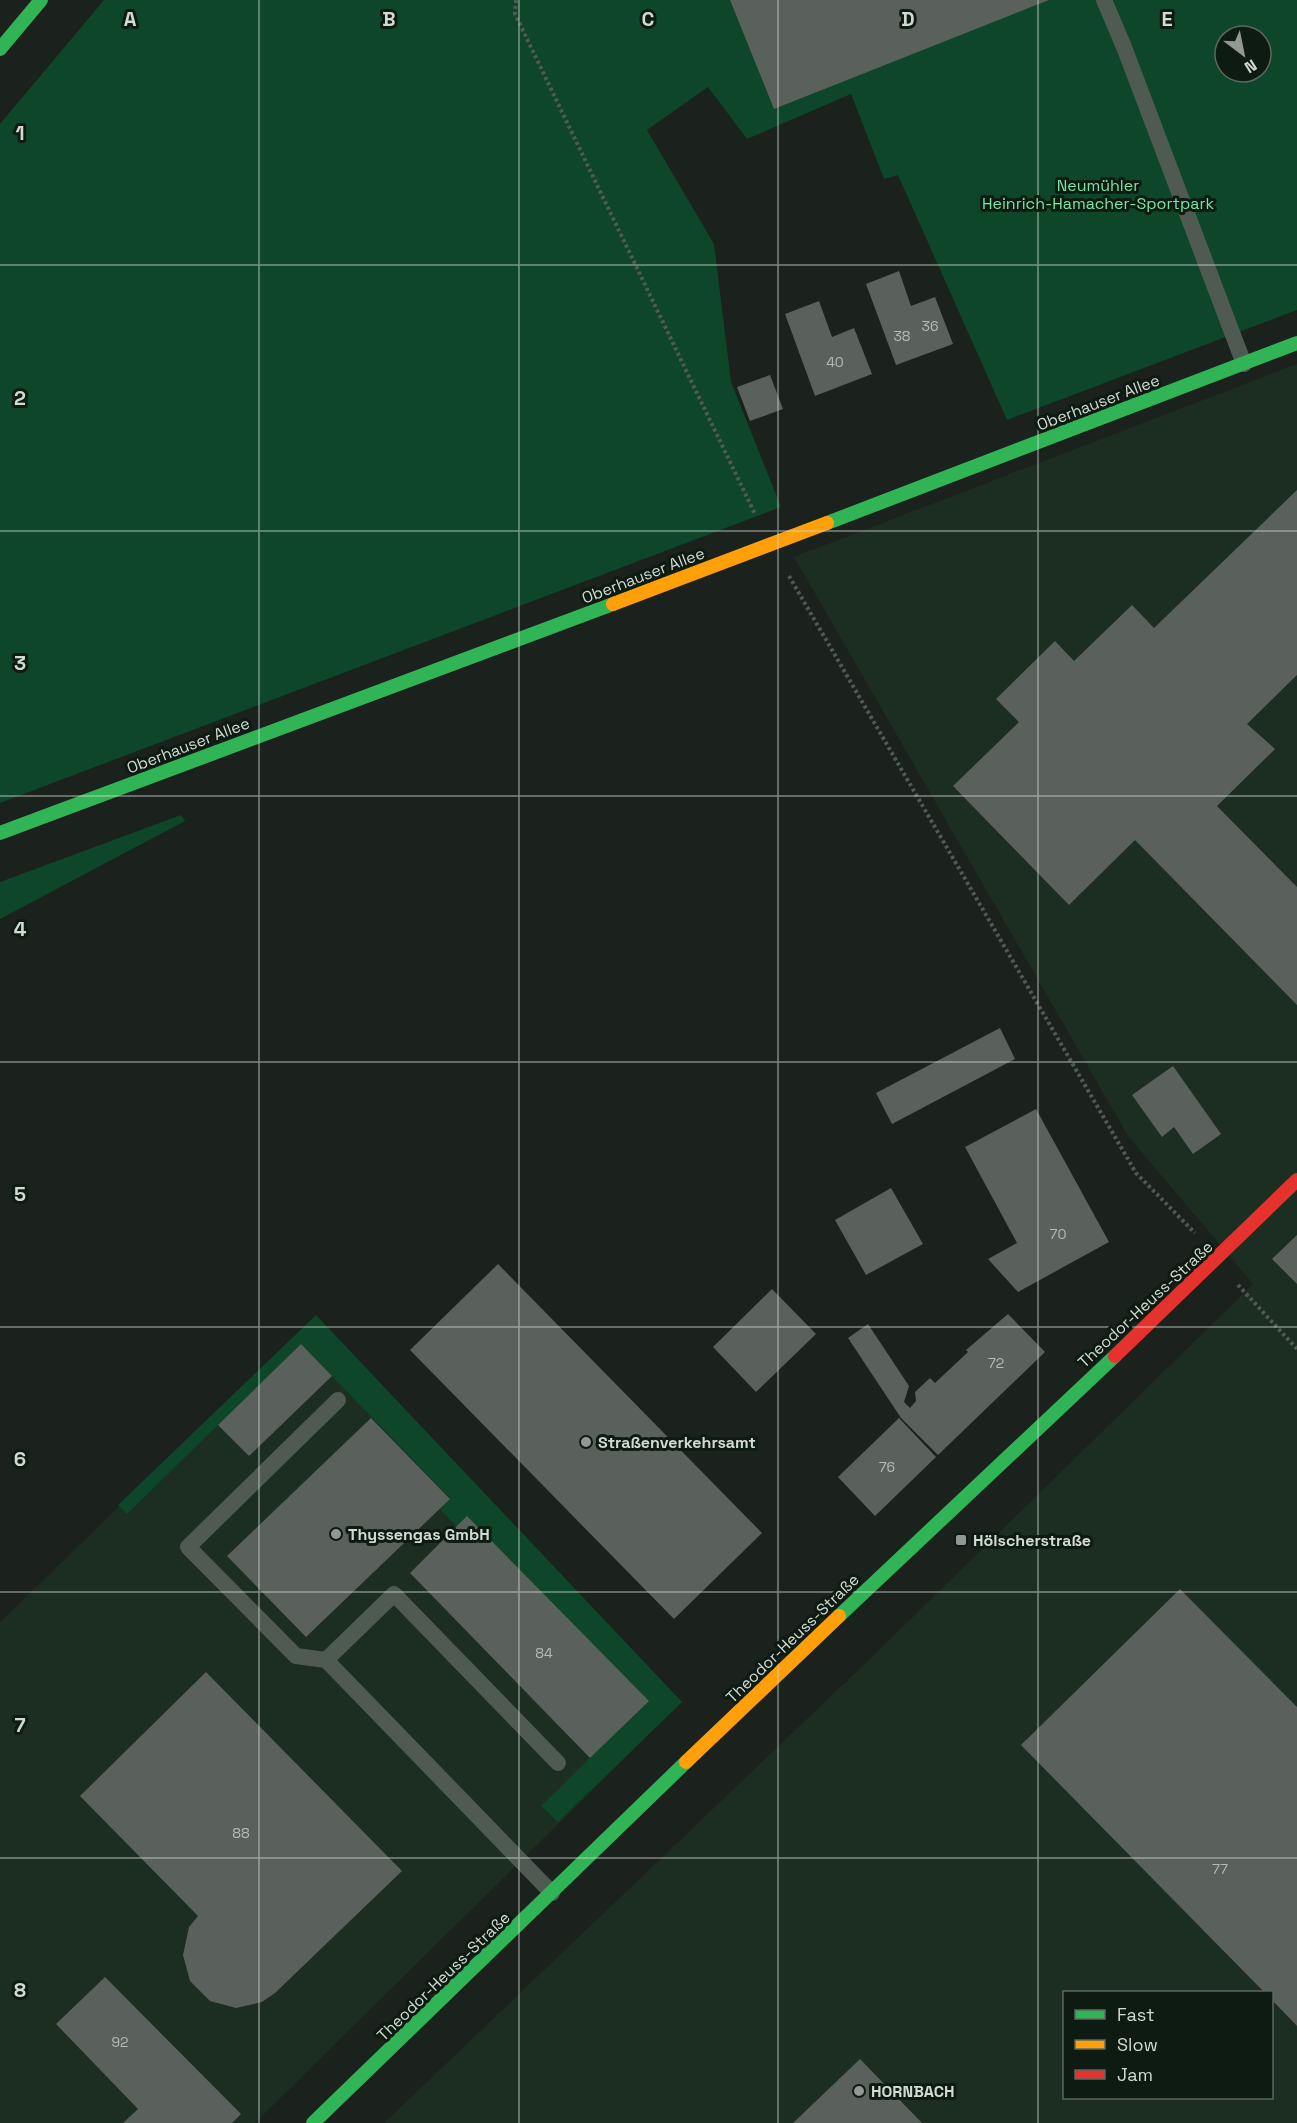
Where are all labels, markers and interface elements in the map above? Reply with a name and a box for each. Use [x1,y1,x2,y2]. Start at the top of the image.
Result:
text: A [124,6,137,32]
text: B [382,6,396,32]
text: C [642,6,655,32]
text: D [901,6,915,32]
text: E [1161,6,1173,32]
north arrow [1213,24,1273,84]
text: N [1241,55,1261,78]
text: 1 [15,120,25,146]
park label: Neumühler Heinrich-Hamacher-Sportpark [982,175,1214,214]
house number: 36 [921,317,939,335]
house number: 38 [893,327,911,345]
house number: 40 [826,353,844,371]
street label: Oberhauser Allee [1034,369,1163,436]
text: 2 [14,385,26,411]
street label: Oberhauser Allee [579,542,708,609]
text: 3 [14,650,26,676]
street label: Oberhauser Allee [124,712,253,779]
text: 4 [14,916,27,942]
text: 5 [14,1181,26,1207]
house number: 70 [1050,1225,1066,1243]
street label: Theodor-Heuss-Straße [1073,1236,1217,1373]
house number: 72 [988,1354,1004,1372]
place label: Straßenverkehrsamt [598,1432,756,1453]
marker: Straßenverkehrsamt [579,1435,593,1449]
text: 6 [14,1446,26,1472]
house number: 76 [879,1458,895,1476]
place label: Thyssengas GmbH [348,1524,490,1545]
marker: Thyssengas GmbH [329,1527,343,1541]
place label: Hölscherstraße [973,1530,1091,1551]
marker: Hölscherstraße [954,1533,968,1547]
street label: Theodor-Heuss-Straße [721,1569,863,1707]
house number: 84 [535,1644,553,1662]
text: 7 [14,1712,26,1738]
house number: 88 [232,1824,250,1842]
house number: 77 [1212,1860,1228,1878]
street label: Theodor-Heuss-Straße [372,1907,514,2045]
text: 8 [14,1977,26,2003]
legend [1063,1991,1273,2099]
text: Fast [1117,2003,1154,2026]
house number: 92 [111,2033,129,2051]
text: Slow [1117,2033,1158,2056]
text: Jam [1117,2063,1153,2086]
place label: HORNBACH [871,2081,955,2102]
marker: HORNBACH [852,2084,866,2098]

